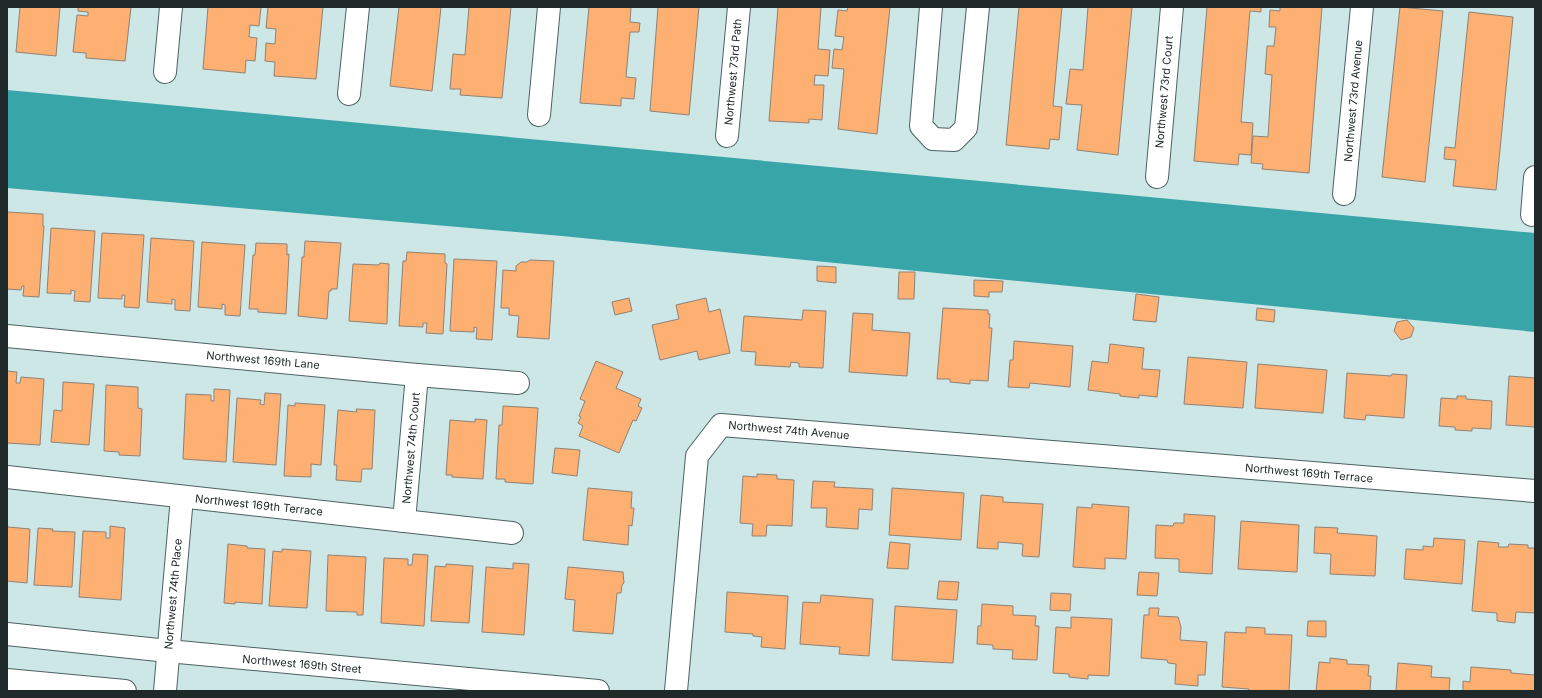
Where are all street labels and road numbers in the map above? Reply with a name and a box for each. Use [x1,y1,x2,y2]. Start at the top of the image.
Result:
street label: Northwest 73rd Path [721,18,745,126]
street label: Northwest 73rd Court [1152,35,1176,149]
street label: Northwest 73rd Avenue [1341,39,1365,163]
street label: Northwest 169th Lane [206,348,320,372]
street label: Northwest 74th Court [399,391,423,504]
street label: Northwest 74th Avenue [728,418,850,442]
street label: Northwest 169th Terrace [1244,460,1374,486]
street label: Northwest 169th Terrace [194,491,324,519]
street label: Northwest 74th Place [161,538,185,650]
street label: Northwest 169th Street [242,652,363,676]

